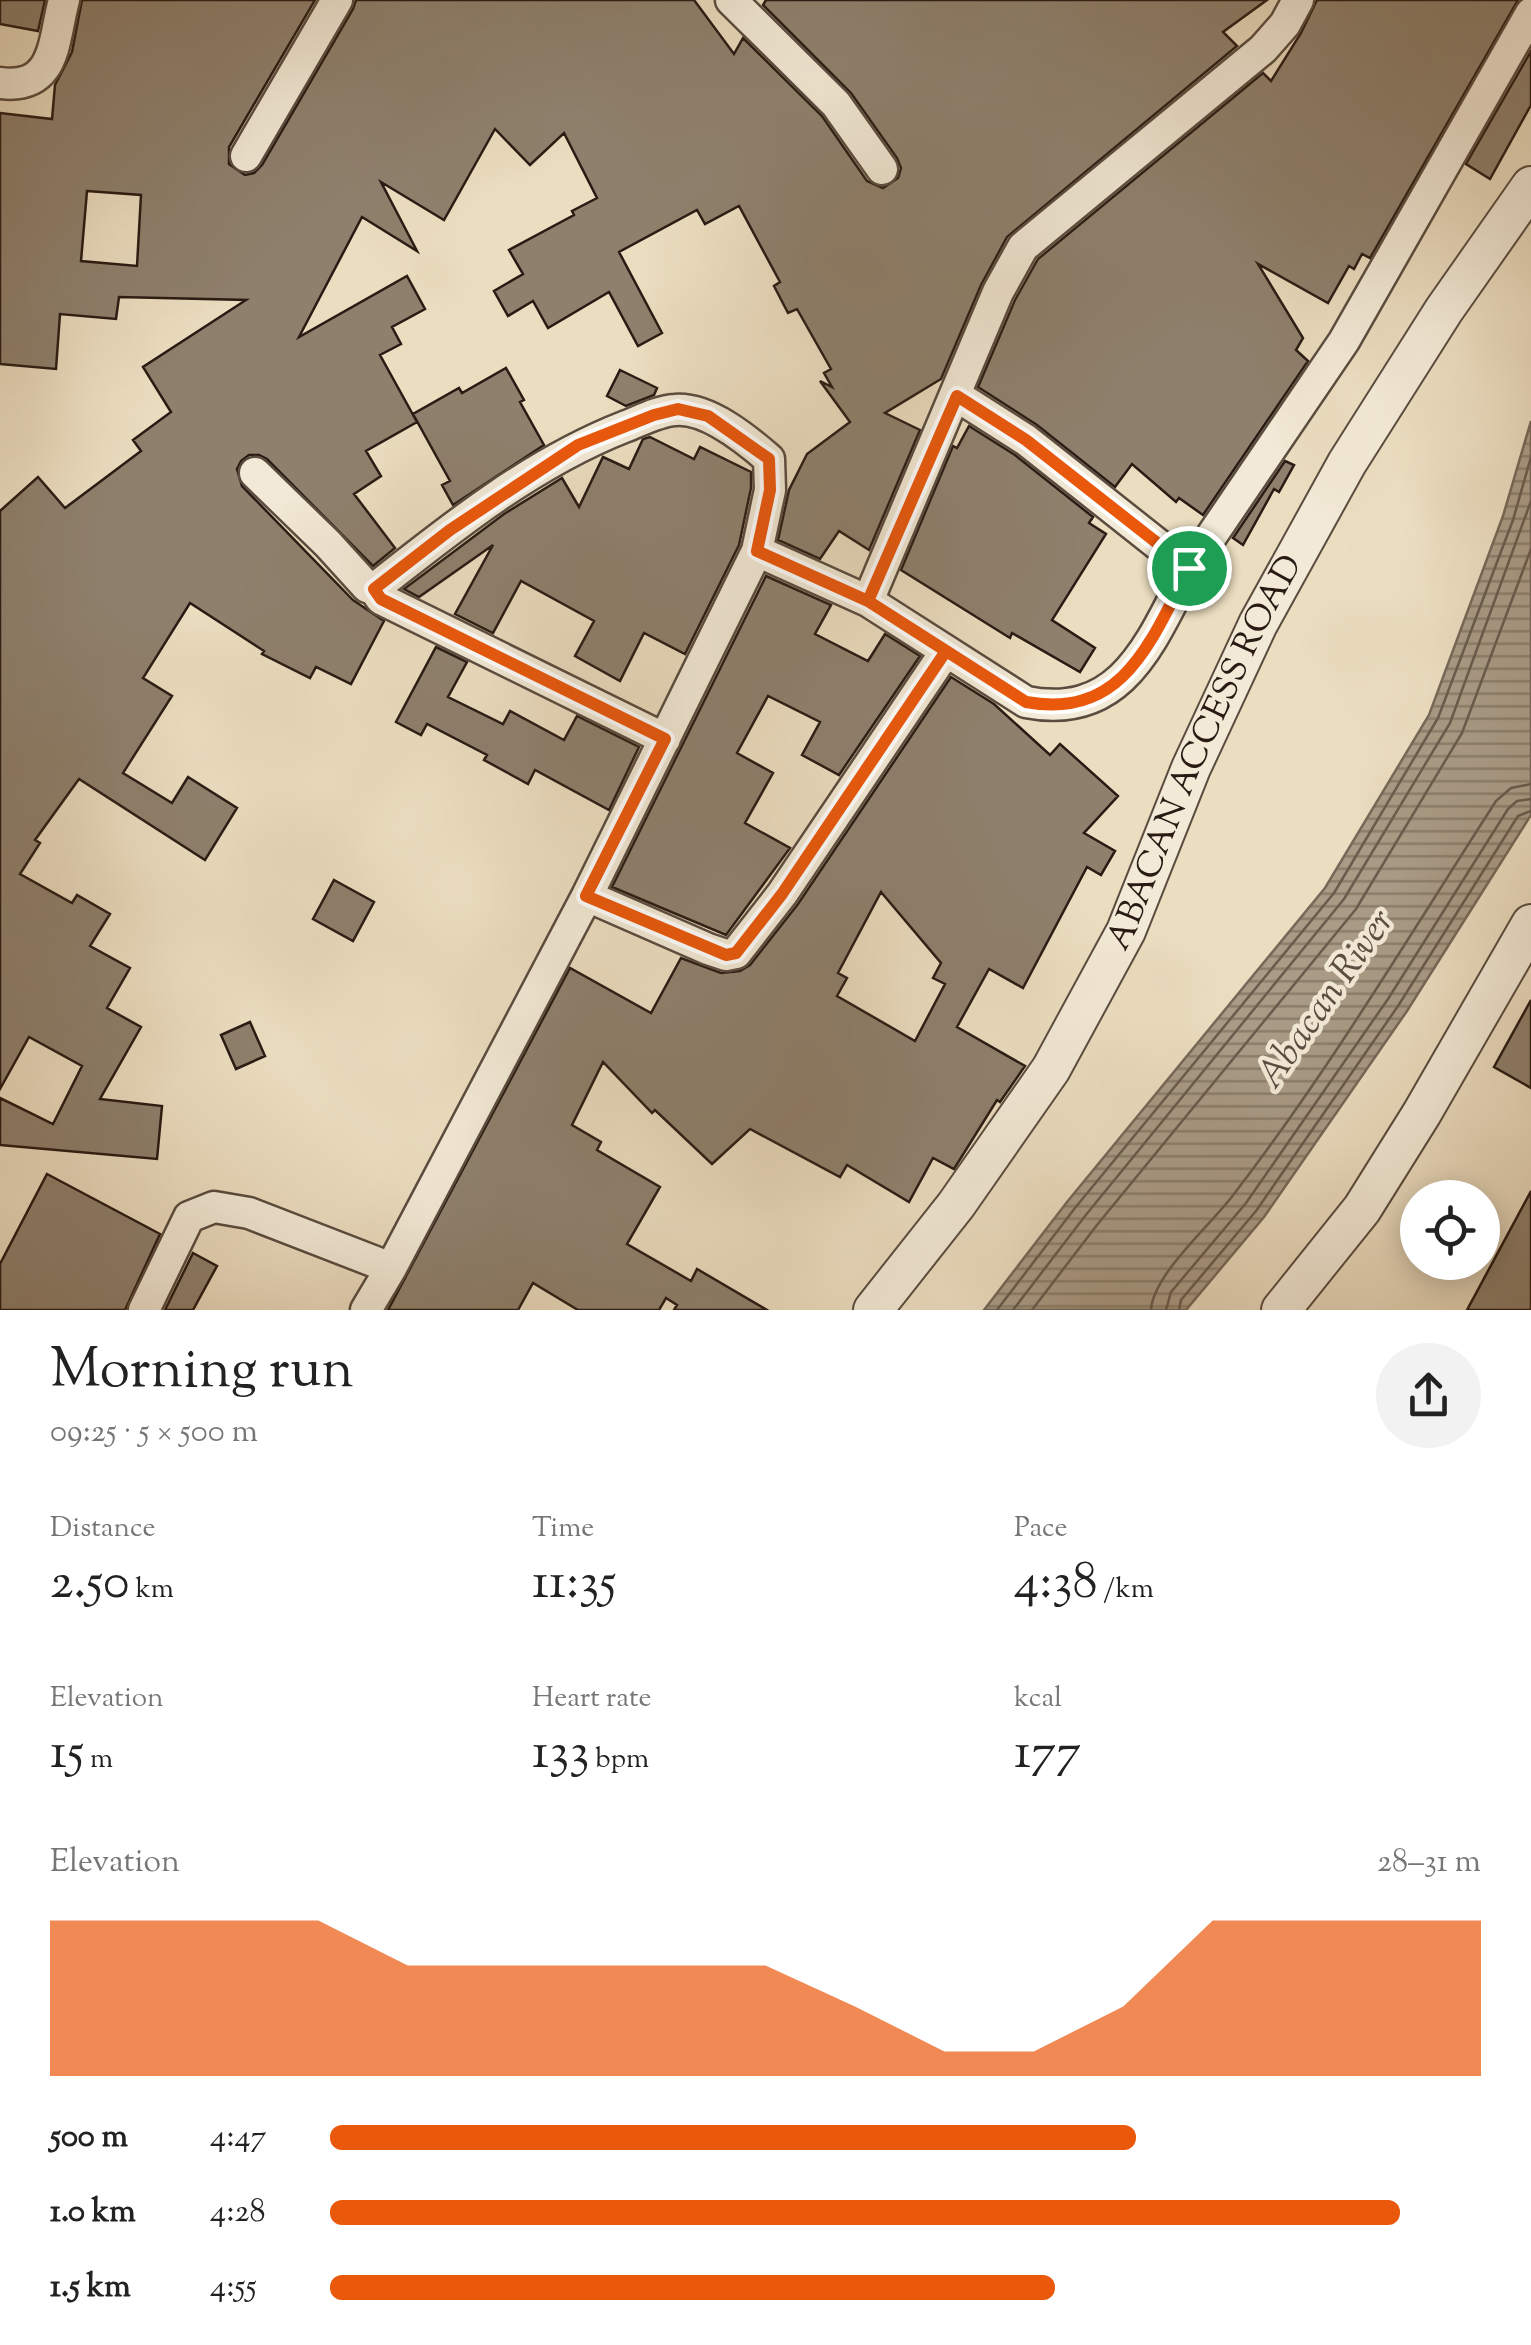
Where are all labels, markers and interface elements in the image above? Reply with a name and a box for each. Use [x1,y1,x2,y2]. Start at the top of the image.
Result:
pin [1147,526,1232,611]
icon: arrive [1162,541,1217,596]
street label: ABACAN ACCESS ROAD [1094,546,1317,960]
water label: Abacan River [1245,899,1409,1101]
map controls [1400,1180,1500,1280]
button: locate [1400,1180,1500,1280]
text: Morning run [50,1333,354,1412]
button: share [1376,1343,1481,1448]
text: 09:25 · 5 × 500 m [50,1410,258,1456]
text: Distance [50,1509,156,1549]
text: Time [532,1509,594,1549]
text: Pace [1014,1509,1068,1549]
text: 2.50 [50,1549,130,1621]
text: 11:35 [532,1549,616,1621]
text: 4:38 [1014,1549,1097,1621]
text: km [130,1570,174,1610]
text: /km [1097,1570,1154,1610]
text: Elevation [50,1679,164,1719]
text: Heart rate [532,1679,652,1719]
text: kcal [1014,1679,1062,1719]
text: 15 [50,1719,84,1791]
text: 133 [532,1719,589,1791]
text: 177 [1014,1719,1081,1791]
text: m [84,1740,113,1780]
text: bpm [589,1740,649,1780]
text: Elevation [50,1840,180,1886]
text: 28–31 m [1377,1840,1481,1886]
text: 500 m [50,2115,128,2161]
text: 4:47 [210,2115,267,2161]
text: 1.0 km [50,2190,136,2236]
text: 4:28 [210,2190,265,2236]
text: 1.5 km [50,2265,131,2311]
text: 4:55 [210,2265,257,2311]

